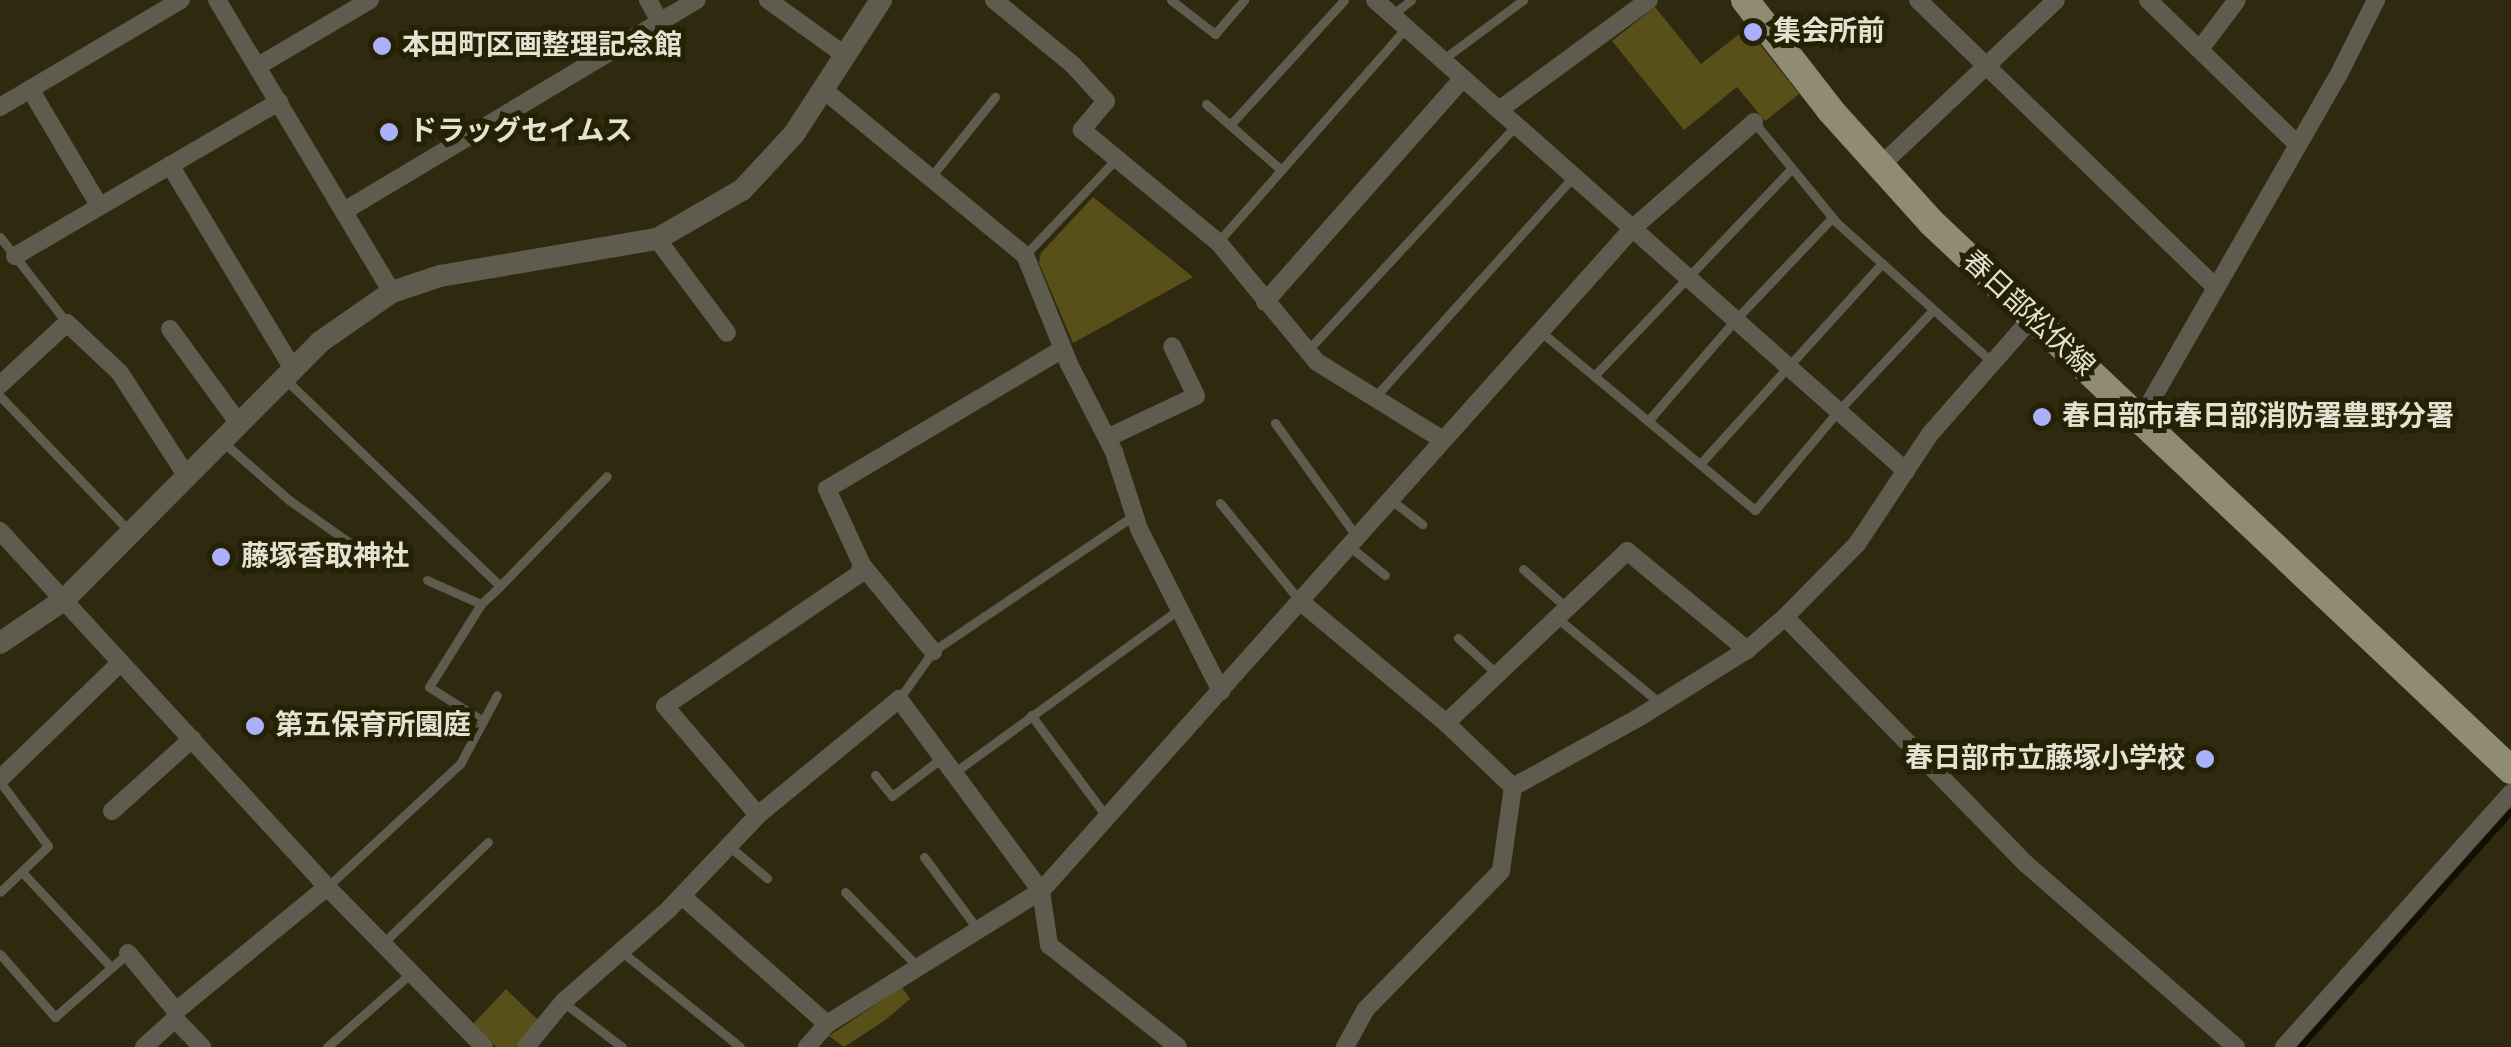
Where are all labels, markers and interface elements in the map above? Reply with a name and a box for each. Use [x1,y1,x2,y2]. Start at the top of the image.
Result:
place label: 集会所前 [1773,15,1885,49]
marker: 集会所前 [1742,21,1764,43]
place label: 本田町区画整理記念館 [402,29,682,63]
marker: 本田町区画整理記念館 [371,35,393,57]
place label: ドラッグセイムス [409,115,633,149]
marker: ドラッグセイムス [378,121,400,143]
street label: 春日部松伏線 [1955,244,2101,384]
place label: 春日部市春日部消防署豊野分署 [2062,400,2454,434]
marker: 春日部市春日部消防署豊野分署 [2031,406,2053,428]
place label: 藤塚香取神社 [241,540,409,574]
marker: 藤塚香取神社 [210,546,232,568]
place label: 第五保育所園庭 [275,709,471,743]
marker: 第五保育所園庭 [244,715,266,737]
place label: 春日部市立藤塚小学校 [1905,742,2185,776]
marker: 春日部市立藤塚小学校 [2194,748,2216,770]

